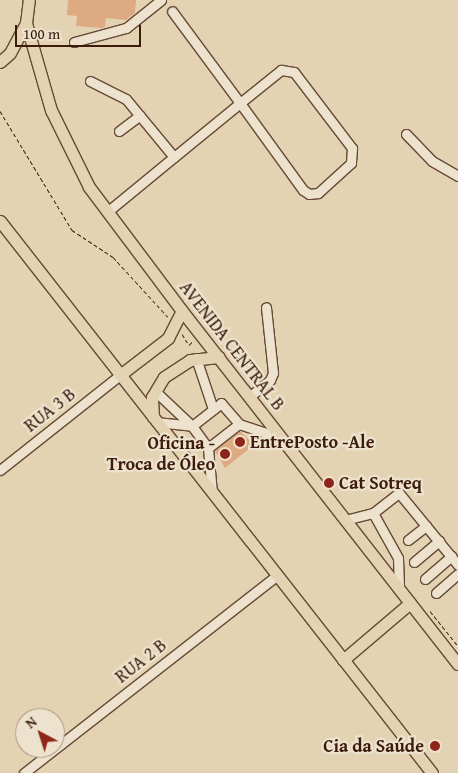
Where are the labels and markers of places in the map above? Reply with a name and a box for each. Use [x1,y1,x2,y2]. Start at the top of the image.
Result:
place label: EntrePosto -Ale [250,431,374,453]
place label: Oficina - Troca de Óleo [107,433,215,476]
marker: EntrePosto -Ale [234,436,246,448]
marker: Oficina - Troca de Óleo [219,448,231,460]
place label: Cat Sotreq [339,472,422,494]
marker: Cat Sotreq [323,477,335,489]
place label: Cia da Saúde [323,735,424,757]
marker: Cia da Saúde [428,739,442,753]

